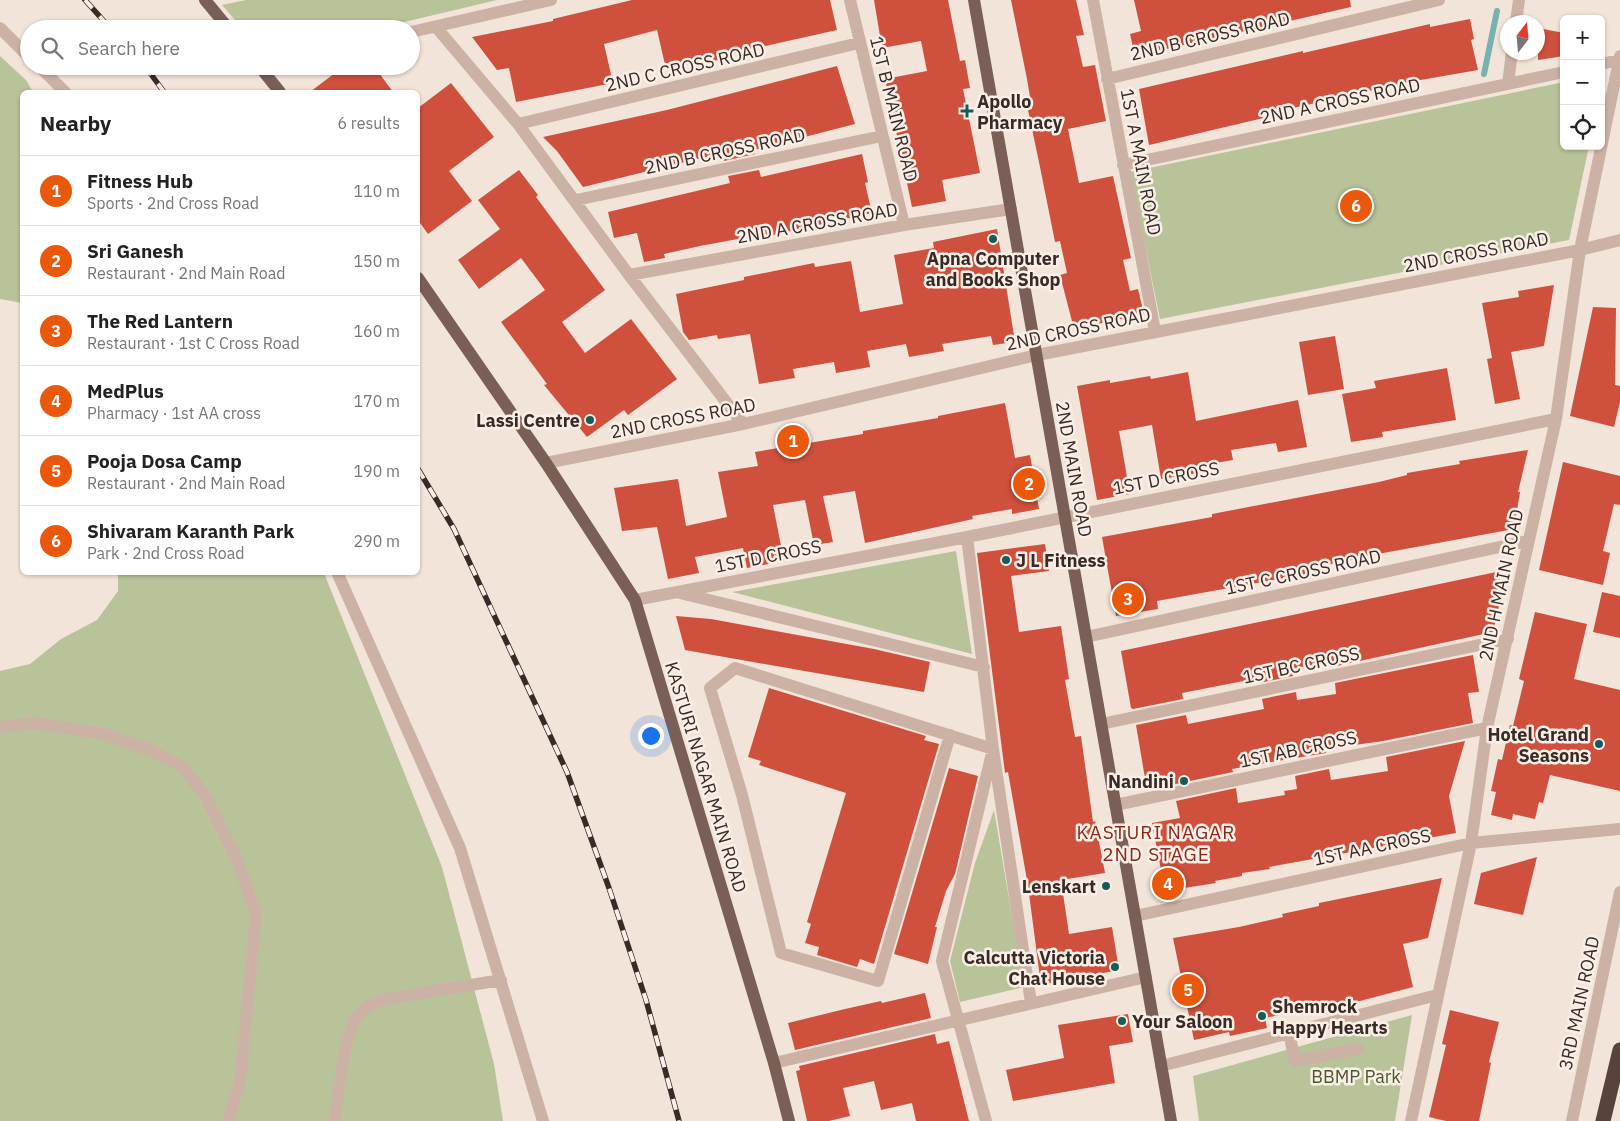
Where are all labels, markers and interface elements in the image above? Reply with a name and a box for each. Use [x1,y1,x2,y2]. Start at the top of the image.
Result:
street label: 2ND B CROSS ROAD [1128,6,1292,66]
north arrow [1500,15,1545,60]
map controls [1560,15,1605,150]
button: + [1560,15,1605,60]
search box [20,20,420,75]
icon: search [38,34,66,62]
street label: 1ST B MAIN ROAD [865,34,923,184]
text: Search here [78,36,180,60]
street label: 2ND C CROSS ROAD [603,37,767,97]
button: − [1560,60,1605,105]
street label: 2ND A CROSS ROAD [1258,73,1422,129]
street label: 1ST A MAIN ROAD [1115,87,1167,237]
place label: Apollo Pharmacy [977,90,1063,134]
marker: Apollo Pharmacy [961,105,973,117]
button: locate [1560,105,1605,150]
text: Nearby [40,109,111,137]
text: 6 results [337,113,400,133]
street label: 2ND B CROSS ROAD [643,123,807,179]
text: Fitness Hub [87,169,193,193]
text: 1 [51,181,61,201]
text: 110 m [353,181,400,201]
pin: 6 [1340,187,1372,225]
text: Sports · 2nd Cross Road [87,193,259,213]
street label: 2ND A CROSS ROAD [735,197,899,249]
street label: 2ND CROSS ROAD [1401,227,1551,277]
marker: Apna Computer and Books Shop [987,233,999,245]
text: Sri Ganesh [87,239,184,263]
place label: Apna Computer and Books Shop [925,247,1061,291]
text: 2 [51,251,61,271]
text: 150 m [353,251,400,271]
text: Restaurant · 2nd Main Road [87,263,285,283]
street label: 2ND CROSS ROAD [1003,302,1153,356]
text: The Red Lantern [87,309,233,333]
text: 3 [51,321,61,341]
text: 160 m [353,321,400,341]
text: Restaurant · 1st C Cross Road [87,333,300,353]
text: MedPlus [87,379,164,403]
text: 4 [51,391,61,411]
text: 170 m [353,391,400,411]
street label: 2ND CROSS ROAD [608,393,758,443]
street label: 2ND MAIN ROAD [1051,399,1097,539]
text: Pharmacy · 1st AA cross [87,403,261,423]
place label: Lassi Centre [476,409,580,432]
marker: Lassi Centre [584,414,596,426]
pin: 1 [777,422,809,460]
text: Pooja Dosa Camp [87,449,242,473]
street label: 1ST D CROSS [1111,456,1221,500]
text: 5 [51,461,61,481]
text: 190 m [353,461,400,481]
pin: 2 [1013,465,1045,503]
text: Restaurant · 2nd Main Road [87,473,285,493]
street label: 2ND H MAIN ROAD [1474,507,1528,663]
text: Shivaram Karanth Park [87,519,294,543]
text: 6 [51,531,61,551]
text: 290 m [353,531,400,551]
street label: 1ST D CROSS [713,534,823,578]
text: Park · 2nd Cross Road [87,543,245,563]
street label: 1ST C CROSS ROAD [1223,544,1383,600]
place label: J L Fitness [1016,549,1106,572]
marker: J L Fitness [1000,554,1012,566]
pin: 3 [1112,580,1144,618]
street label: 1ST BC CROSS [1241,641,1361,689]
street label: KASTURI NAGAR MAIN ROAD [660,659,752,895]
your location [638,723,664,749]
place label: Hotel Grand Seasons [1487,723,1589,767]
street label: 1ST AB CROSS [1237,725,1359,773]
marker: Hotel Grand Seasons [1593,738,1605,750]
place label: Nandini [1108,770,1174,793]
marker: Nandini [1178,775,1190,787]
district label: KASTURI NAGAR 2ND STAGE [1077,820,1235,866]
street label: 1ST AA CROSS [1311,823,1433,871]
pin: 4 [1152,865,1184,903]
place label: Lenskart [1022,875,1096,898]
marker: Lenskart [1100,880,1112,892]
street label: 3RD MAIN ROAD [1554,934,1604,1072]
place label: Calcutta Victoria Chat House [964,946,1105,990]
marker: Calcutta Victoria Chat House [1109,961,1121,973]
pin: 5 [1172,971,1204,1009]
place label: Shemrock Happy Hearts [1272,995,1388,1039]
place label: Your Saloon [1132,1010,1233,1033]
marker: Shemrock Happy Hearts [1256,1010,1268,1022]
marker: Your Saloon [1116,1015,1128,1027]
park label: BBMP Park [1311,1065,1401,1088]

